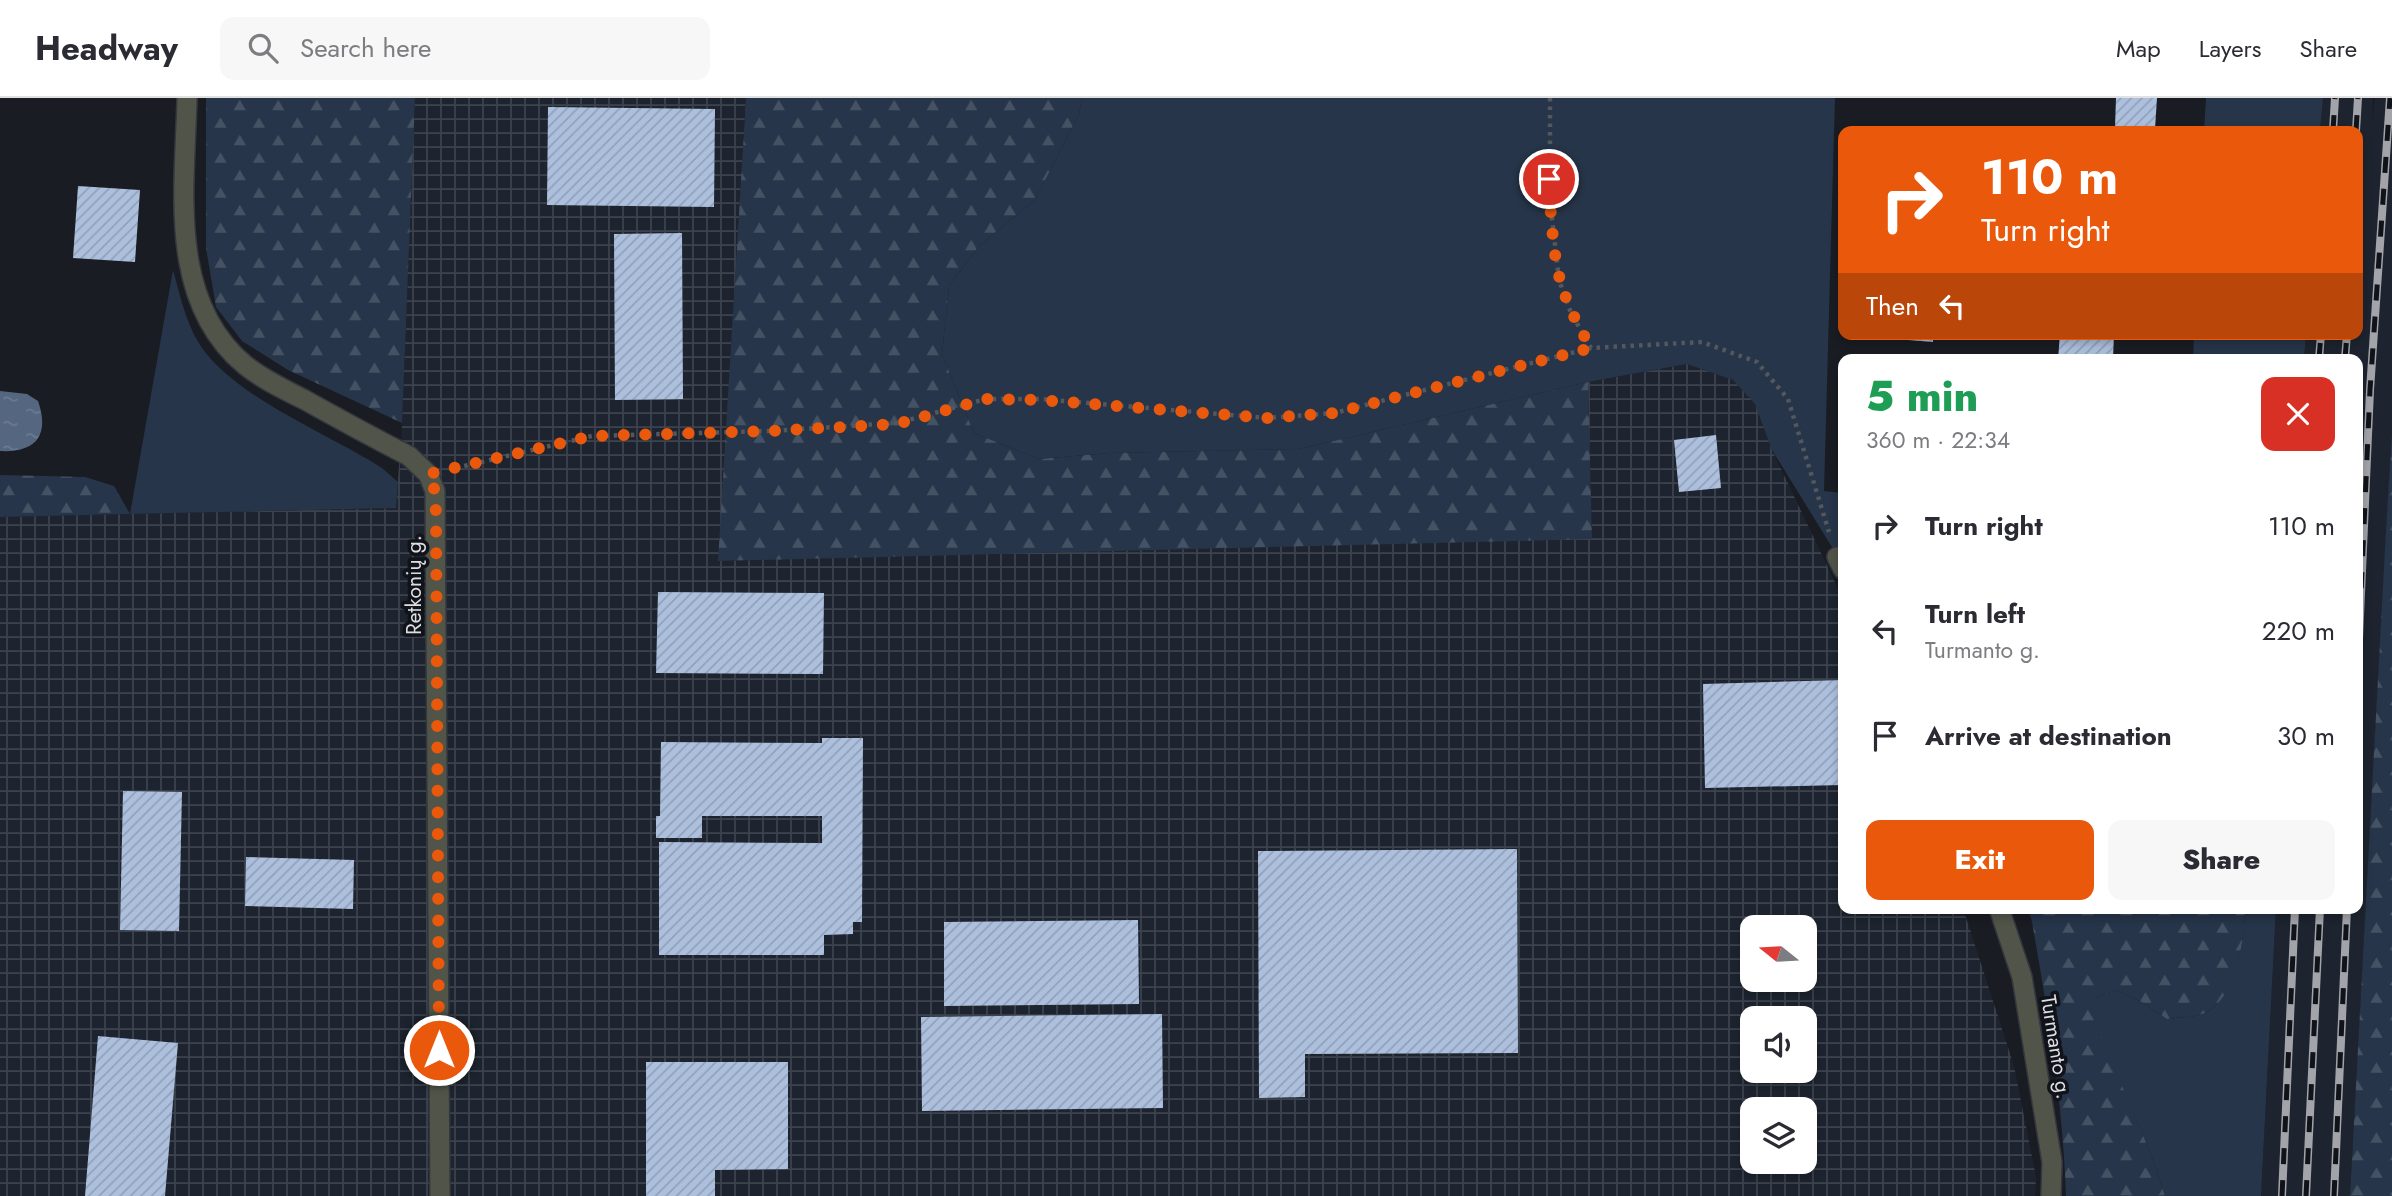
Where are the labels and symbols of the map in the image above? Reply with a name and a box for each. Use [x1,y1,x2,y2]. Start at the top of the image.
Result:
pin [1519,149,1579,209]
street label: Retkonių g. [399,535,429,635]
north arrow [1740,915,1816,992]
street label: Turmanto g. [2033,993,2079,1101]
position arrow [402,1013,476,1087]

